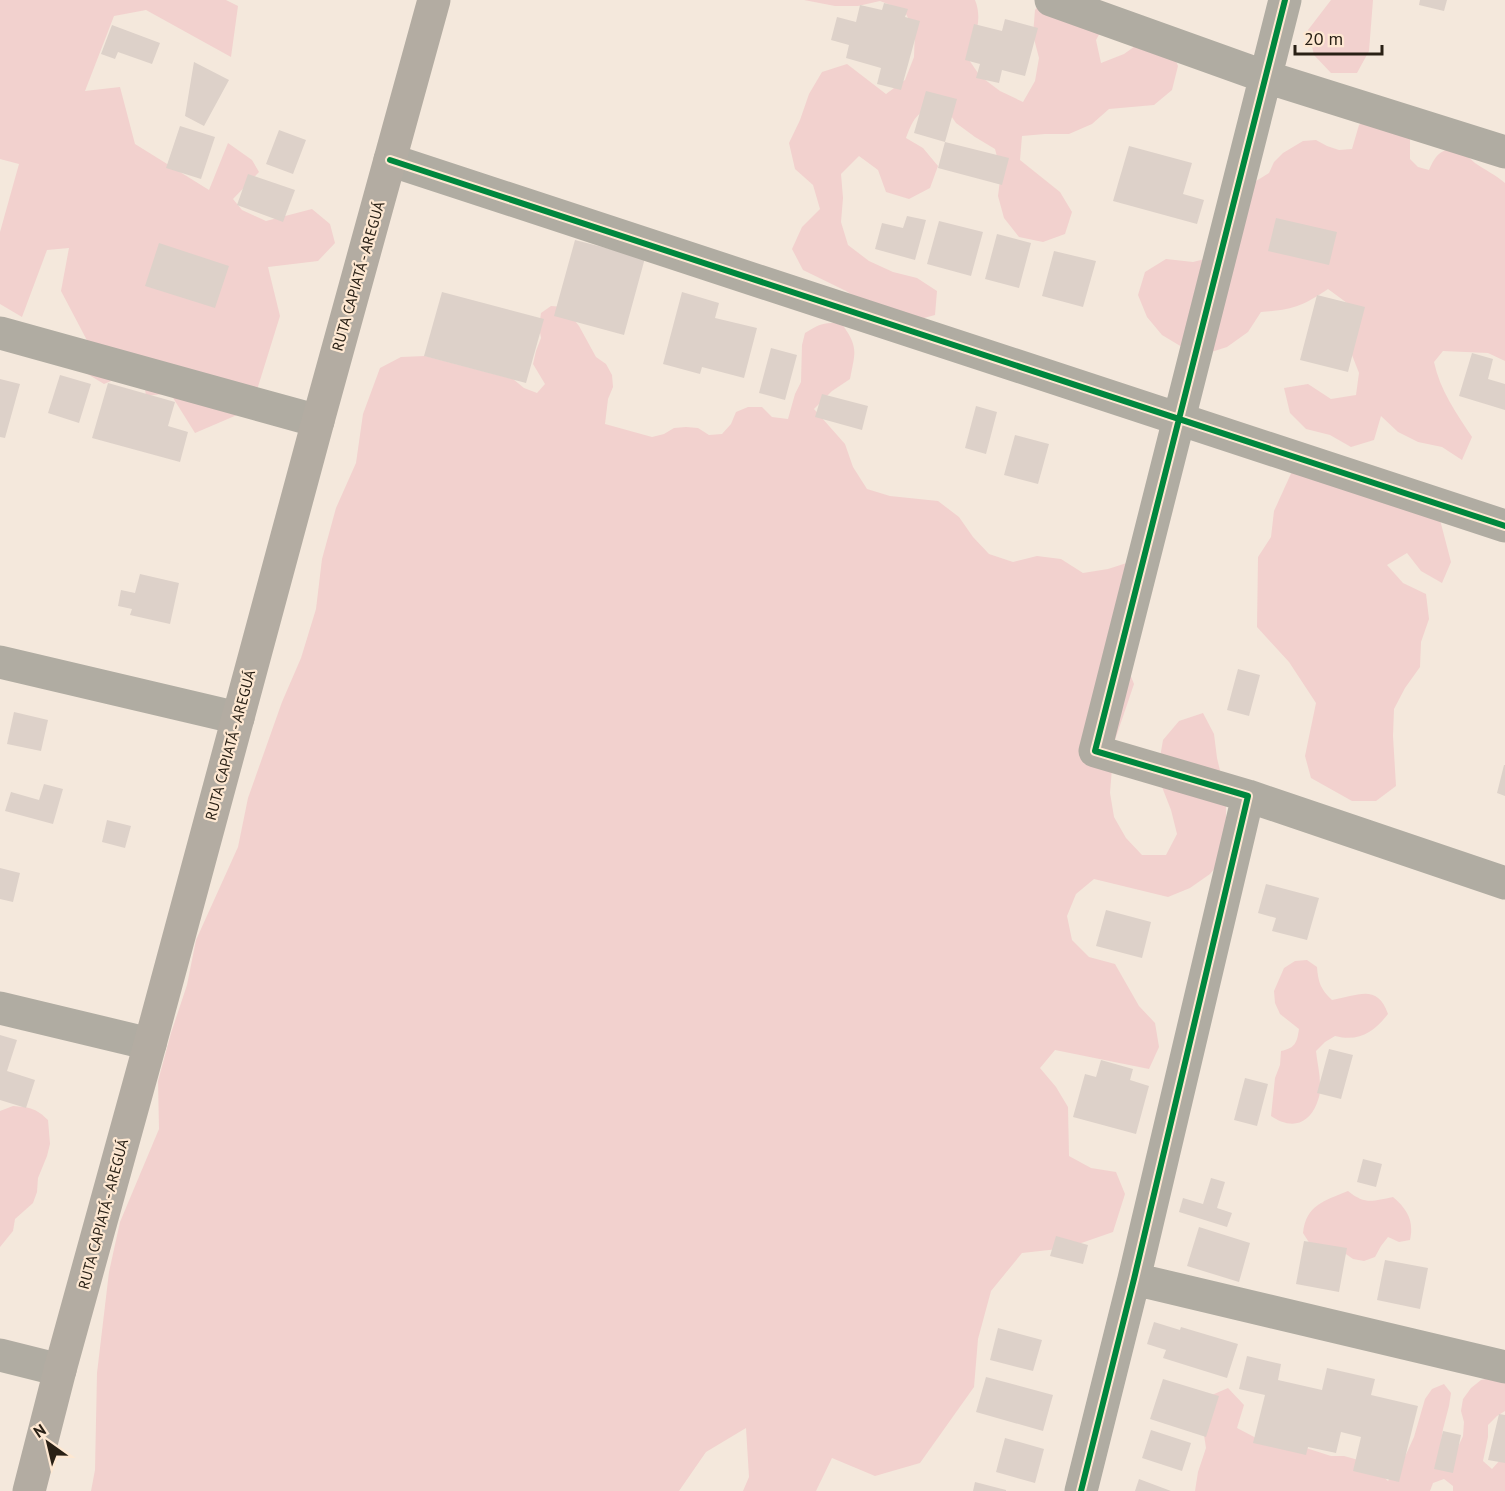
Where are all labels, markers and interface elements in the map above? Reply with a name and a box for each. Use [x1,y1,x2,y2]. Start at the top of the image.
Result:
scale bar [1295,18,1382,56]
text: 20 m [1304,27,1343,50]
street label: RUTA CAPIATÁ - AREGUÁ [327,199,389,353]
street label: RUTA CAPIATÁ - AREGUÁ [201,667,259,822]
street label: RUTA CAPIATÁ - AREGUÁ [74,1136,132,1291]
north arrow [18,1413,78,1473]
text: N [30,1419,50,1442]

